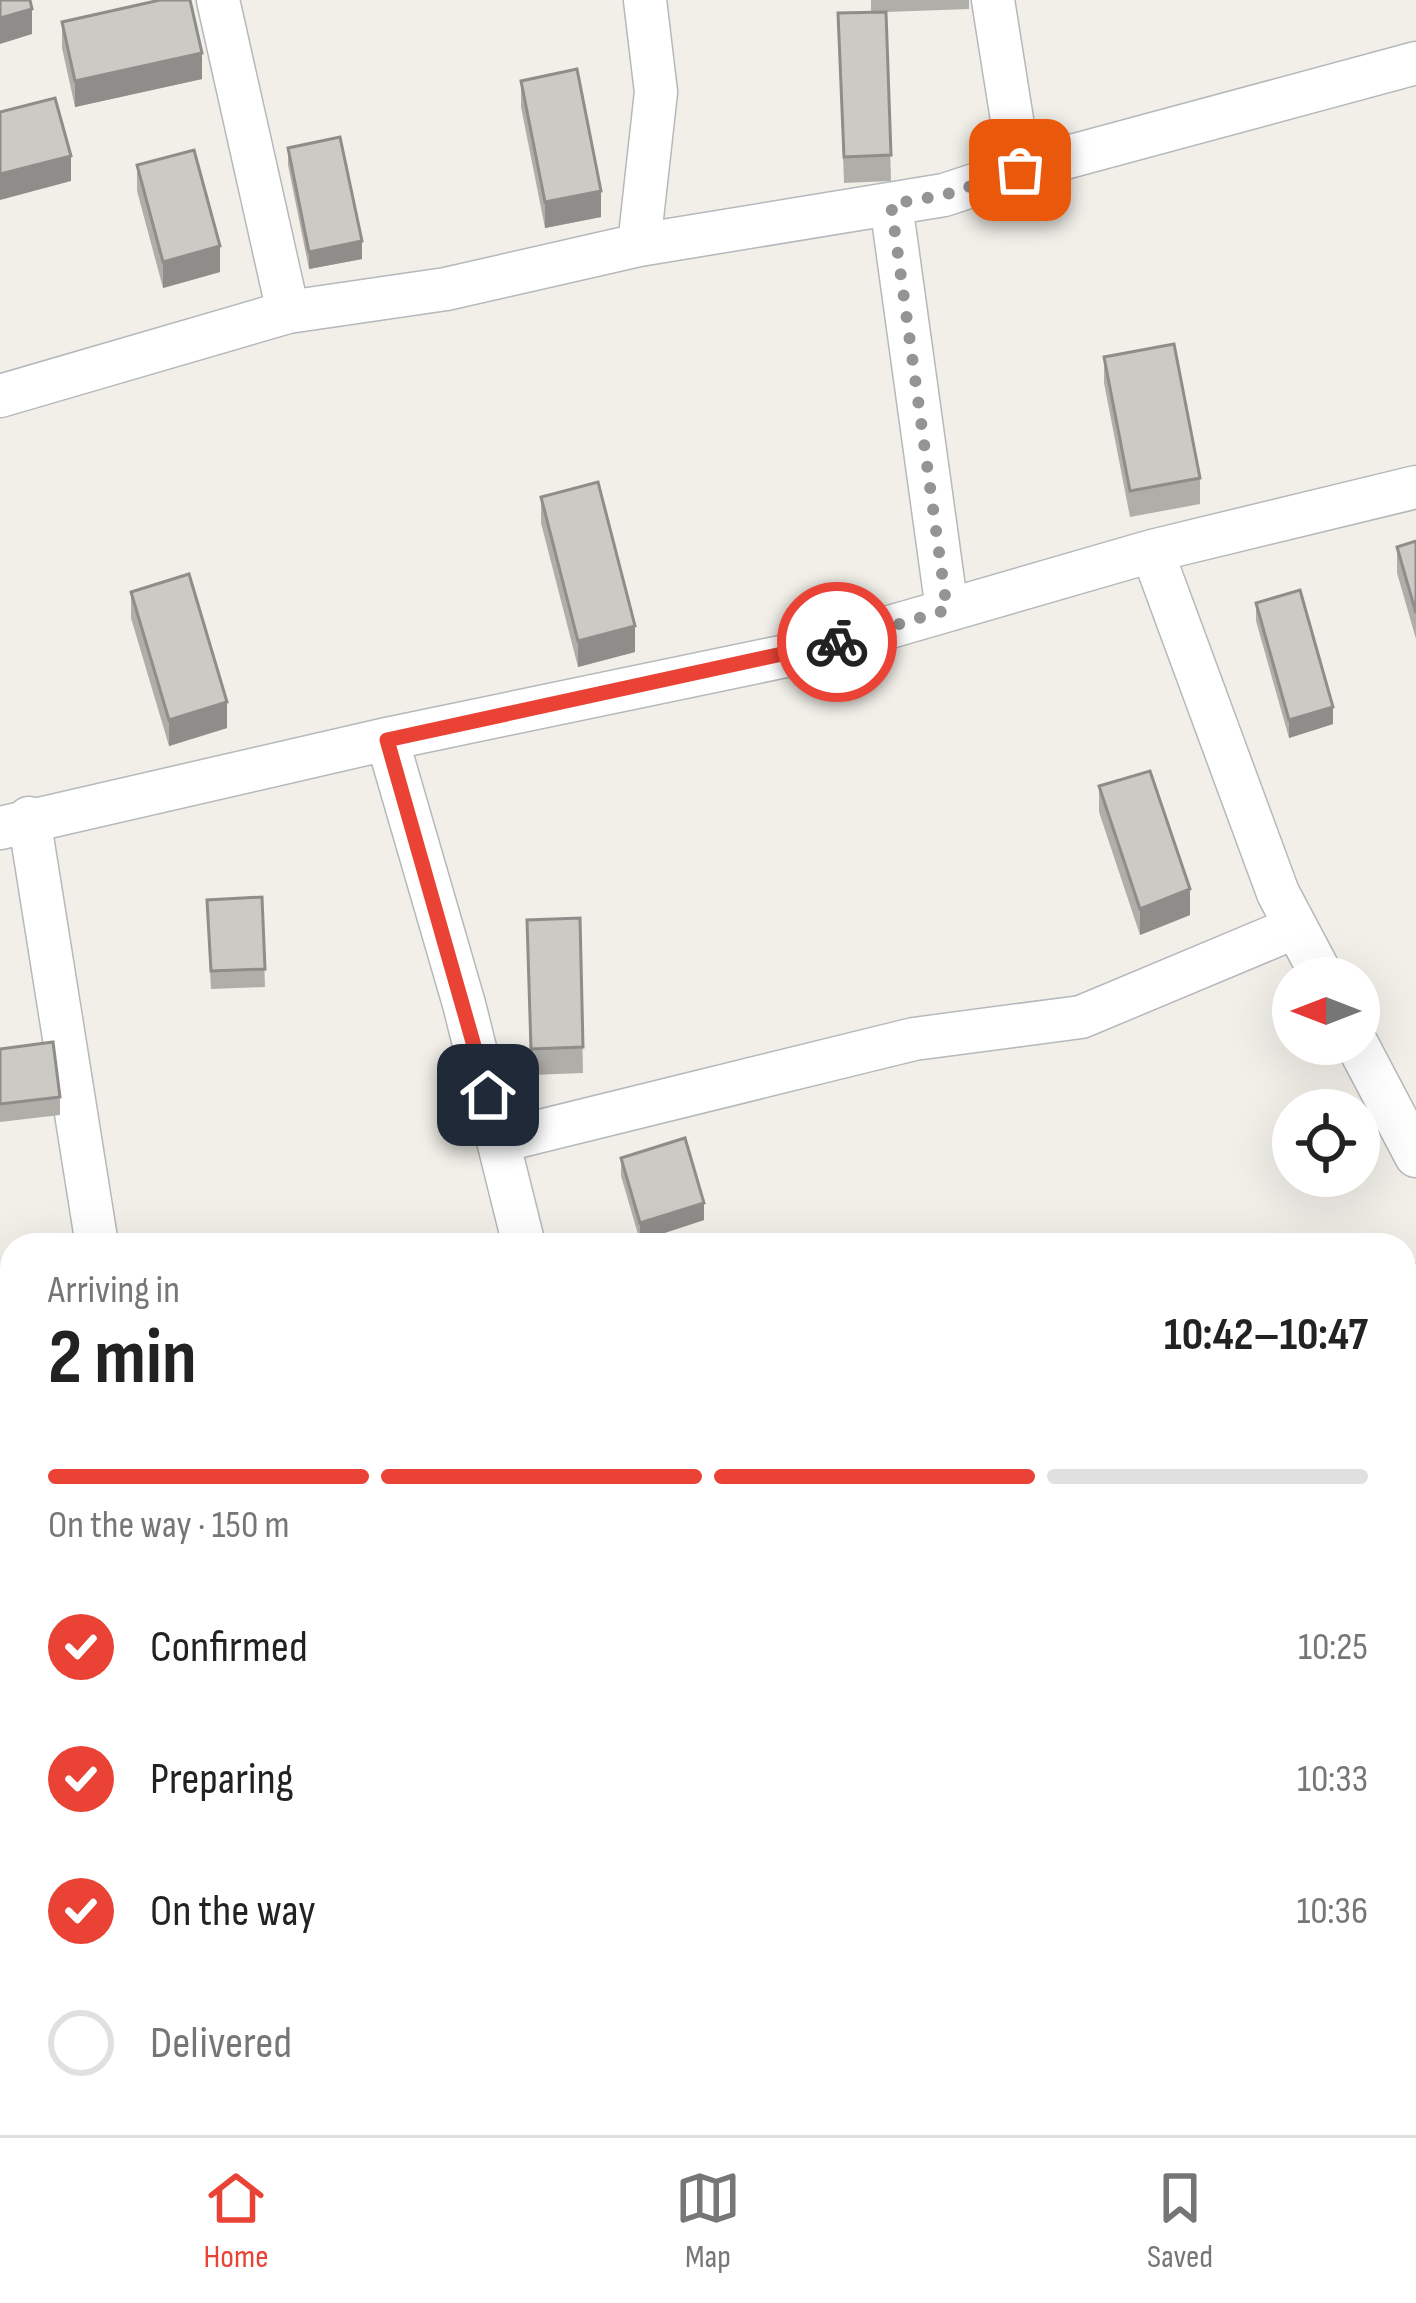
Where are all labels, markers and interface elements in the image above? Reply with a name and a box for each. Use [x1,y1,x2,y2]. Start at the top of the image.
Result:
pin [969,119,1071,221]
icon: bag [987,137,1053,203]
courier [777,582,897,702]
icon: bike [804,609,870,675]
north arrow [1272,957,1380,1065]
map controls [1272,957,1380,1197]
pin [437,1044,539,1146]
icon: home [455,1062,521,1128]
button: locate [1272,1089,1380,1197]
text: Arriving in [48,1267,180,1314]
text: 10:42–10:47 [1164,1308,1368,1363]
text: 2 min [48,1312,197,1405]
text: On the way · 150 m [48,1502,290,1549]
icon: check [48,1614,114,1680]
text: Confirmed [150,1620,308,1675]
text: 10:25 [1298,1624,1368,1671]
icon: check [48,1746,114,1812]
text: Preparing [150,1752,294,1807]
text: 10:33 [1297,1756,1368,1803]
icon: check [48,1878,114,1944]
text: On the way [150,1884,316,1939]
text: 10:36 [1297,1888,1368,1935]
text: Delivered [150,2016,292,2071]
tab: Home [203,2165,269,2277]
tab: Map [675,2165,741,2277]
tab: Saved [1147,2165,1213,2277]

